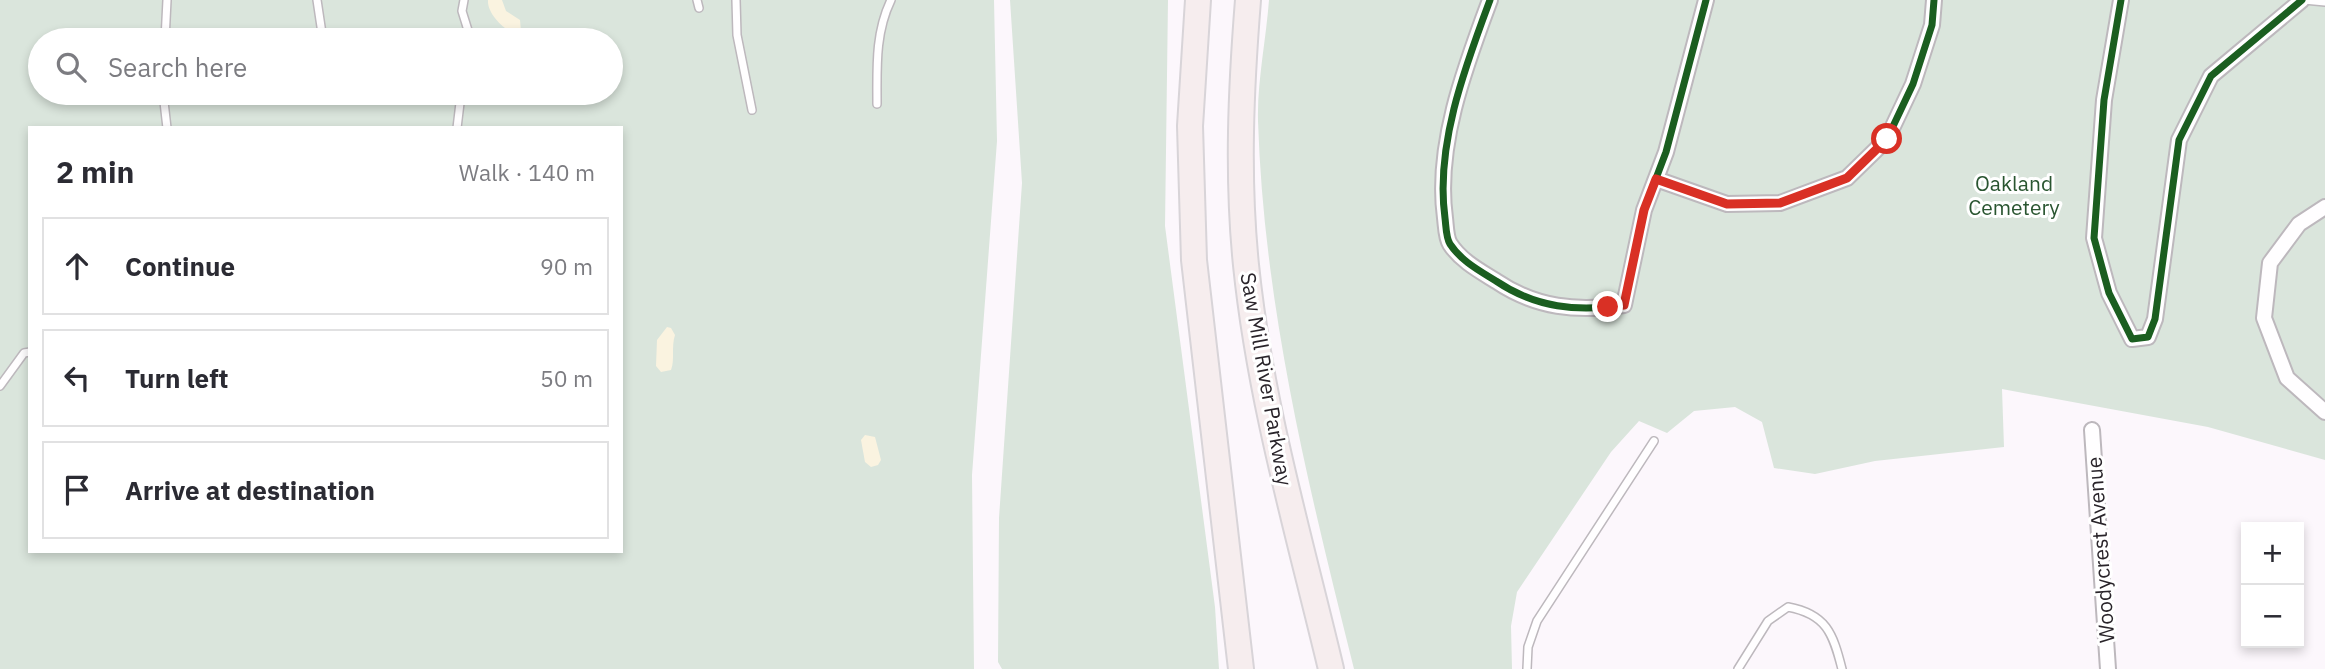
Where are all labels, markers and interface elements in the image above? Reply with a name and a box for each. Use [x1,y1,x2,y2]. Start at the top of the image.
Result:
search box [28,28,623,105]
icon: search [52,48,90,86]
text: Search here [108,50,247,84]
route start [1871,123,1902,154]
text: 2 min [56,152,134,191]
text: Walk · 140 m [459,157,595,187]
park label: Oakland Cemetery [1968,169,2060,221]
icon: ahead [58,247,96,285]
text: Continue [125,249,235,283]
text: 90 m [540,251,593,281]
street label: Saw Mill River Parkway [1234,270,1300,488]
route end [1592,291,1623,322]
icon: left [58,359,96,397]
text: Turn left [125,361,228,395]
text: 50 m [540,363,593,393]
street label: Woodycrest Avenue [2080,456,2120,644]
icon: arrive [58,471,96,509]
text: Arrive at destination [125,473,375,507]
map controls [2241,522,2304,648]
button: + [2241,522,2304,585]
button: − [2241,585,2304,648]

